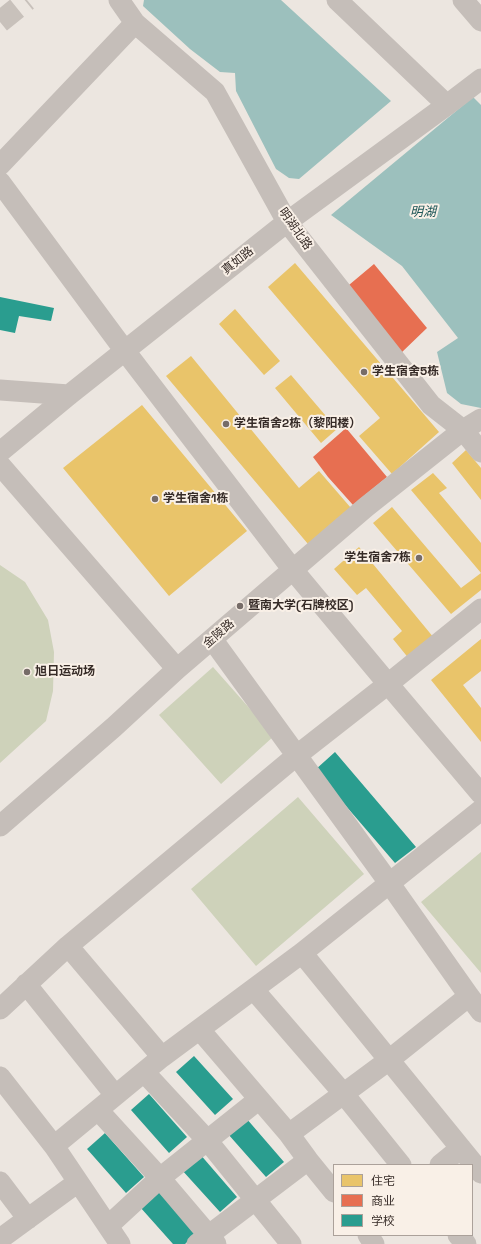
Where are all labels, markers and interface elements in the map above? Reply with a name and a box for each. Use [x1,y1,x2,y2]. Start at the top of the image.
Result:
water label: 明湖 [410,204,436,220]
street label: 明湖北路 [275,205,315,253]
street label: 真如路 [219,244,257,278]
place label: 学生宿舍5栋 [372,365,439,379]
marker: 学生宿舍5栋 [359,367,369,377]
place label: 学生宿舍2栋（黎阳楼） [234,417,361,431]
marker: 学生宿舍2栋（黎阳楼） [221,419,231,429]
place label: 学生宿舍1栋 [163,492,228,506]
marker: 学生宿舍1栋 [150,494,160,504]
place label: 学生宿舍7栋 [344,551,411,565]
marker: 学生宿舍7栋 [414,553,424,563]
place label: 暨南大学(石牌校区) [248,599,353,613]
marker: 暨南大学(石牌校区) [235,601,245,611]
street label: 金陵路 [201,617,237,651]
place label: 旭日运动场 [35,665,95,679]
marker: 旭日运动场 [22,667,32,677]
legend [333,1164,473,1236]
text: 住宅 [371,1173,395,1189]
text: 商业 [371,1193,395,1209]
text: 学校 [371,1213,395,1229]

